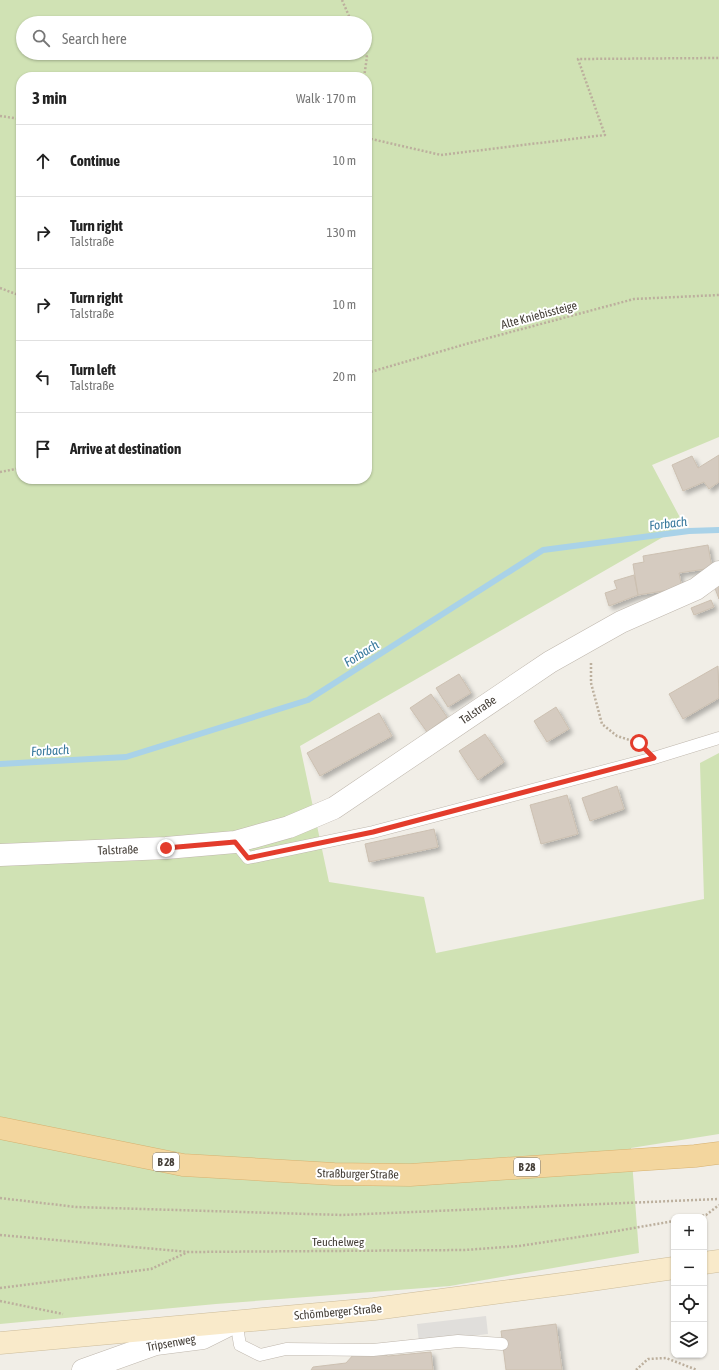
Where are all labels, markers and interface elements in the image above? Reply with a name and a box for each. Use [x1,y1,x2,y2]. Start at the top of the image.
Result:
search box [16,16,372,60]
icon: search [30,27,52,49]
text: Search here [62,30,127,47]
text: 3 min [32,88,67,108]
text: Walk · 170 m [296,91,356,106]
icon: ahead [32,150,54,172]
text: Continue [70,152,120,169]
text: 10 m [333,153,356,168]
text: Turn right [70,217,123,234]
icon: right [32,222,54,244]
text: 130 m [327,225,356,240]
text: Talstraße [70,234,114,249]
text: Turn right [70,289,123,306]
icon: right [32,294,54,316]
text: 10 m [333,297,356,312]
street label: Alte Kniebissteige [499,298,579,332]
text: Talstraße [70,306,114,321]
text: Turn left [70,361,116,378]
icon: left [32,366,54,388]
text: 20 m [333,369,356,384]
text: Talstraße [70,378,114,393]
icon: arrive [32,438,54,460]
text: Arrive at destination [70,440,181,457]
water label: Forbach [648,514,689,533]
water label: Forbach [341,637,382,670]
street label: Talstraße [457,693,499,727]
route start [630,734,648,752]
water label: Forbach [31,742,70,759]
route end [157,839,175,857]
street label: Talstraße [97,842,139,858]
road number: B 28 [153,1153,179,1171]
road number: B 28 [514,1158,540,1176]
street label: Straßburger Straße [317,1166,399,1182]
map controls [671,1214,707,1358]
button: + [671,1214,707,1250]
street label: Teuchelweg [312,1235,365,1249]
button: − [671,1250,707,1286]
button: locate [671,1286,707,1322]
street label: Schömberger Straße [294,1301,382,1323]
button: layers [671,1322,707,1358]
street label: Tripsenweg [145,1332,198,1354]

